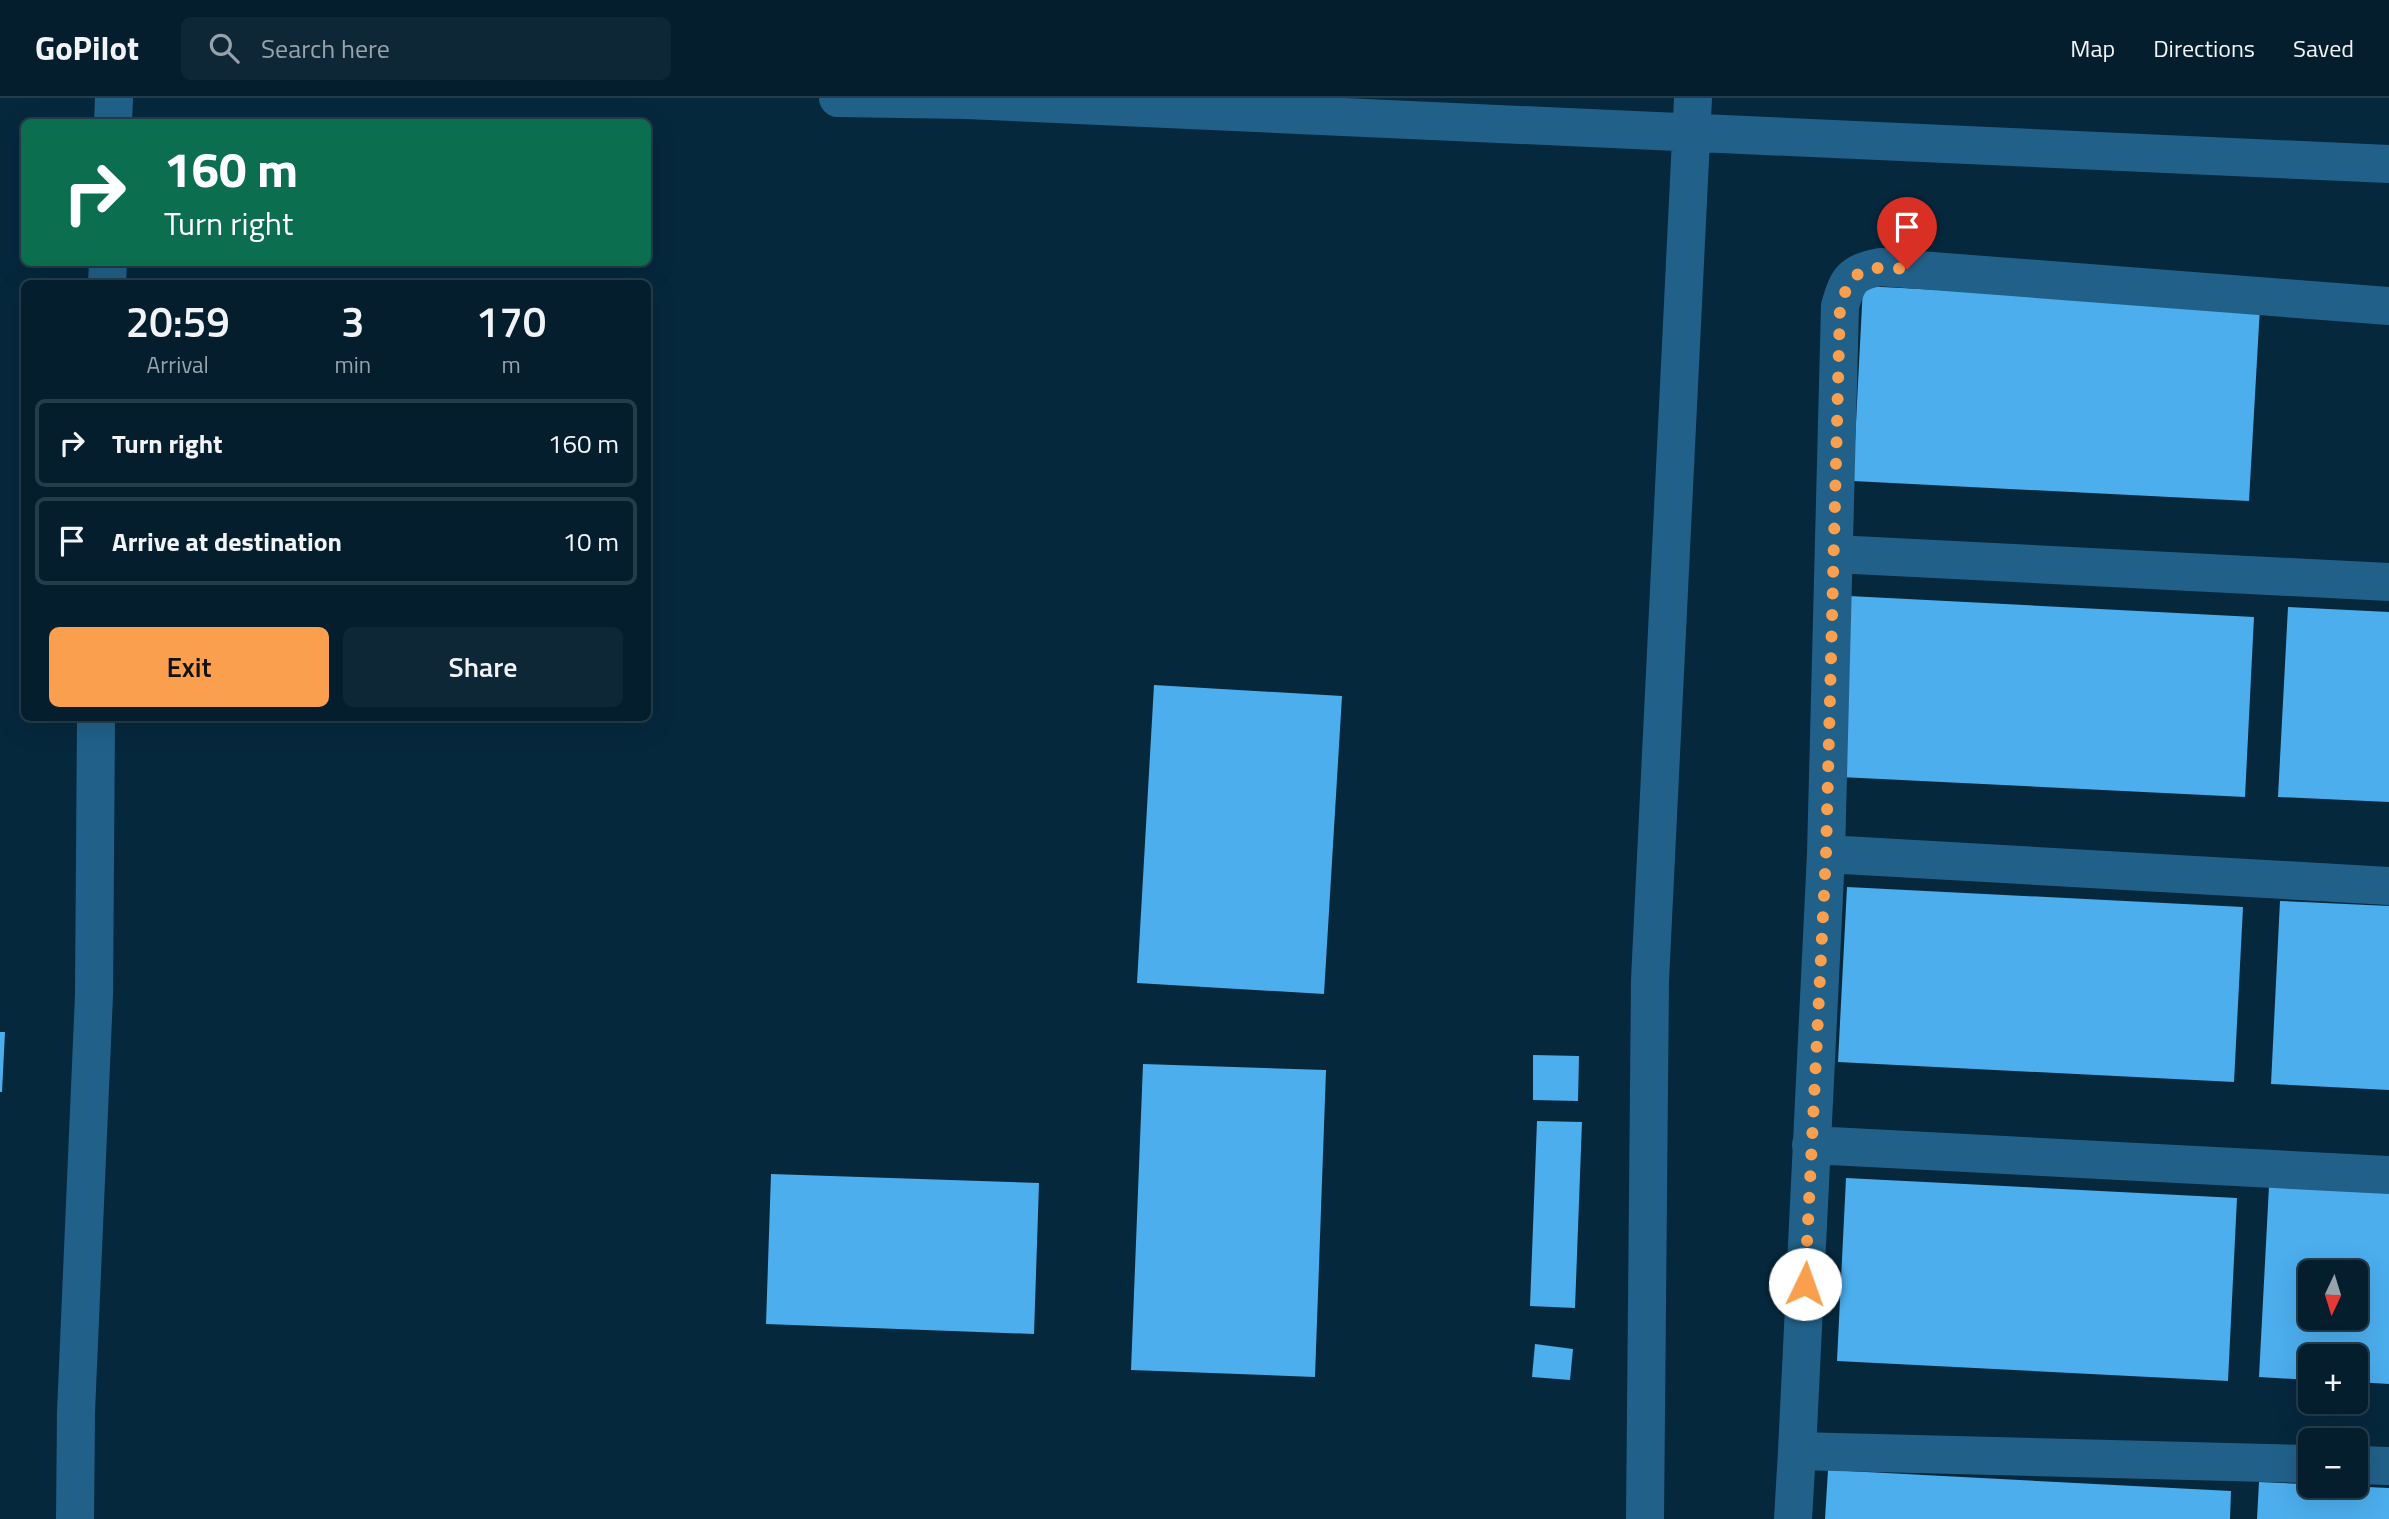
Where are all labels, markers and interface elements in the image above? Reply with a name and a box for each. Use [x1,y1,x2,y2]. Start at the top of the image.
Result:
search box [181,17,671,80]
text: GoPilot [35,23,139,73]
icon: search [205,29,243,67]
text: Search here [261,29,390,68]
text: Map [2070,30,2115,66]
text: Directions [2153,30,2255,66]
text: Saved [2293,30,2354,66]
text: 160 m [164,131,298,206]
icon: right [49,147,140,238]
pin [1877,197,1937,269]
text: Turn right [164,199,293,247]
icon: arrive [1888,208,1926,246]
text: 20:59 [126,289,230,353]
text: 3 [341,289,365,353]
text: 170 [476,289,546,353]
text: Arrival [147,347,209,382]
text: min [334,347,371,382]
text: m [501,347,521,382]
icon: right [53,424,91,462]
text: Turn right [112,424,223,463]
text: 160 m [548,424,619,463]
icon: arrive [53,522,91,560]
text: Arrive at destination [112,522,342,561]
text: 10 m [562,522,619,561]
button: Exit [49,627,329,707]
button: Share [343,627,623,707]
position arrow [1768,1247,1842,1321]
north arrow [2298,1260,2368,1330]
map controls [2298,1260,2368,1498]
button: + [2298,1344,2368,1414]
button: − [2298,1428,2368,1498]

